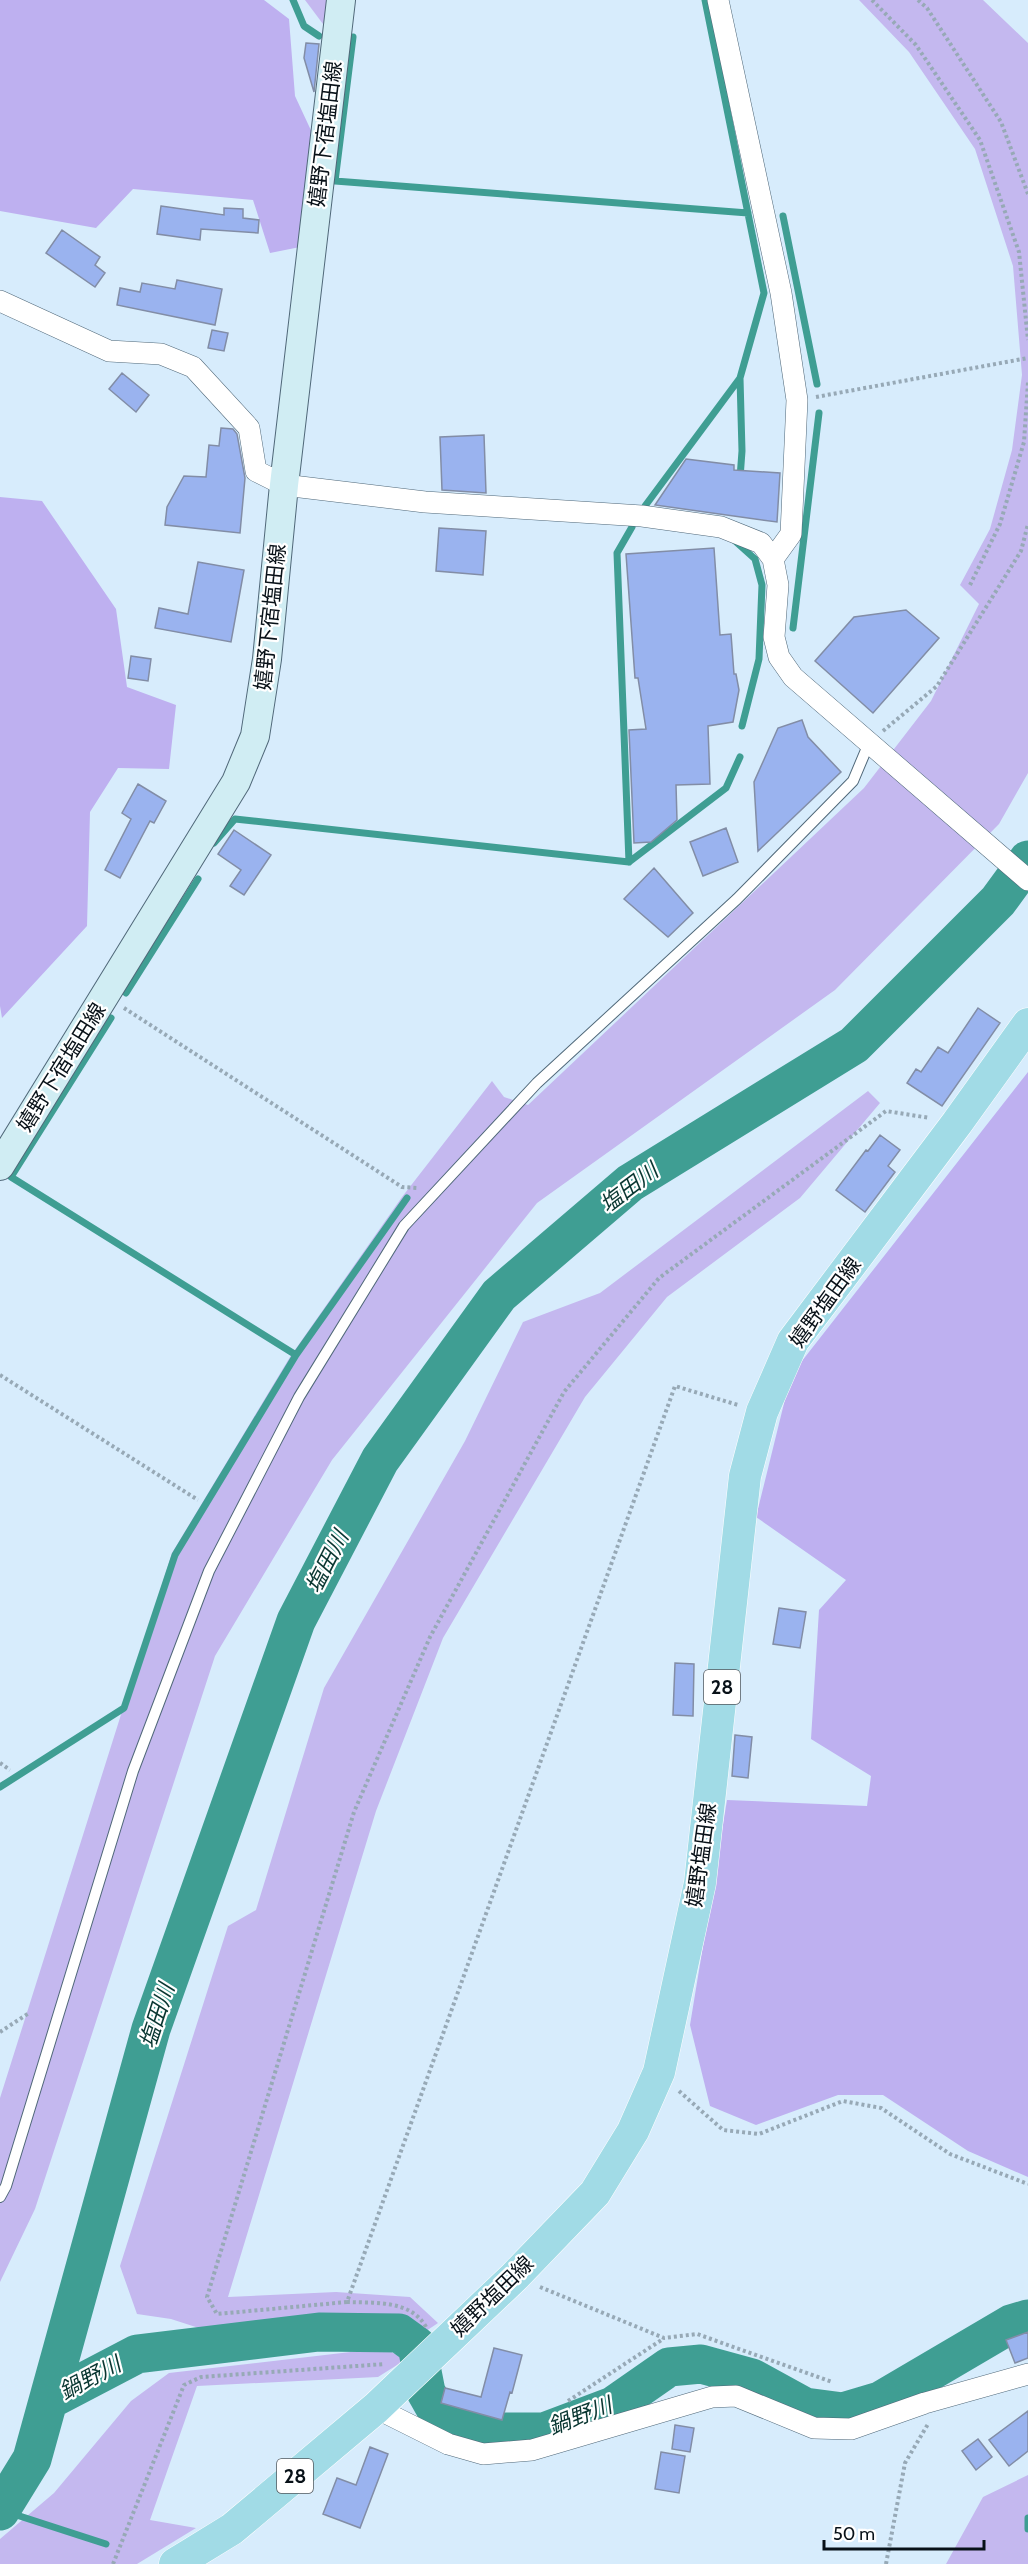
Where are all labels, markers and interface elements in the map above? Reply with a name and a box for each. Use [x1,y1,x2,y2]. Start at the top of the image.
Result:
street label: 嬉野下宿塩田線 [304,60,346,208]
street label: 嬉野下宿塩田線 [250,543,290,691]
street label: 嬉野下宿塩田線 [11,998,111,1136]
water label: 塩田川 [595,1156,665,1219]
street label: 嬉野塩田線 [784,1252,866,1352]
water label: 塩田川 [300,1525,355,1598]
road number: 28 [704,1670,740,1704]
street label: 嬉野塩田線 [681,1801,721,1909]
water label: 塩田川 [134,1979,181,2052]
street label: 嬉野塩田線 [446,2251,538,2341]
water label: 鍋野川 [55,2350,127,2405]
water label: 鍋野川 [544,2391,618,2440]
road number: 28 [277,2459,313,2493]
scale bar [824,2513,984,2551]
text: 50 m [833,2523,875,2545]

